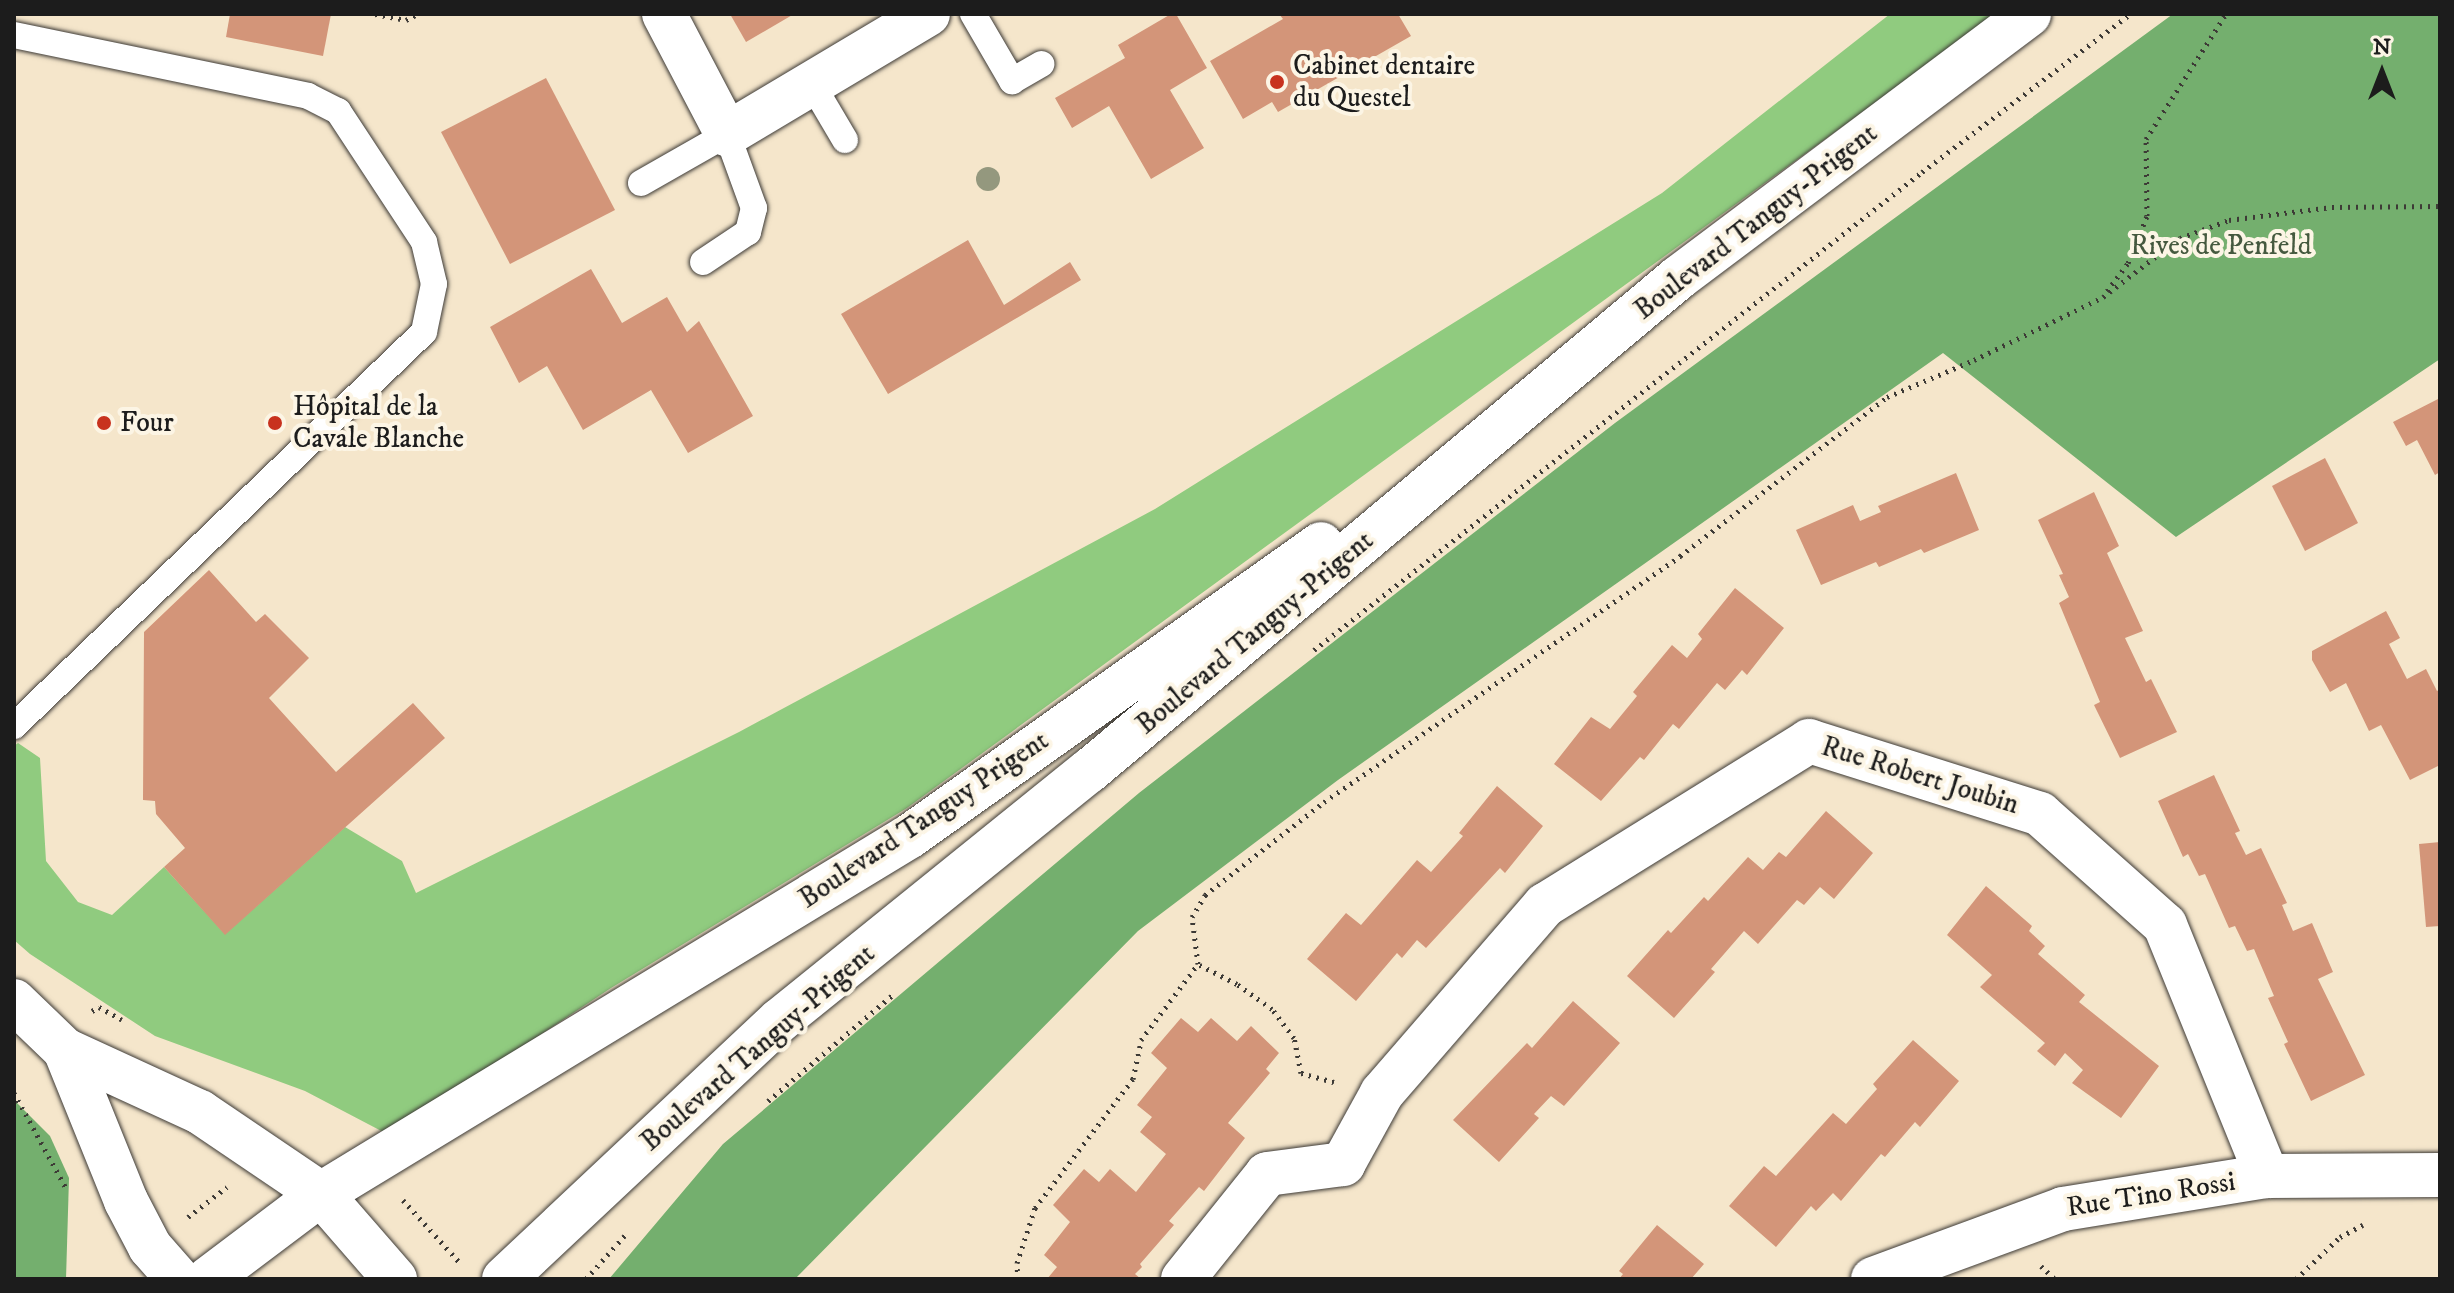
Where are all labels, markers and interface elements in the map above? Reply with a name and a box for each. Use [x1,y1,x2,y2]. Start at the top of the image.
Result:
north arrow [2342,32,2422,112]
text: N [2373,34,2391,61]
place label: Cabinet dentaire du Questel [1293,49,1475,115]
marker: Cabinet dentaire du Questel [1268,73,1286,91]
street label: Boulevard Tanguy-Prigent [1628,117,1884,327]
park label: Rives de Penfeld [2130,229,2312,263]
place label: Hôpital de la Cavale Blanche [293,390,464,456]
place label: Four [120,406,174,440]
marker: Hôpital de la Cavale Blanche [264,412,286,434]
marker: Four [95,414,113,432]
street label: Boulevard Tanguy-Prigent [1130,524,1380,742]
street label: Boulevard Tanguy Prigent [793,724,1055,916]
street label: Rue Robert Joubin [1817,730,2023,822]
street label: Boulevard Tanguy-Prigent [634,937,882,1159]
street label: Rue Tino Rossi [2064,1165,2238,1225]

